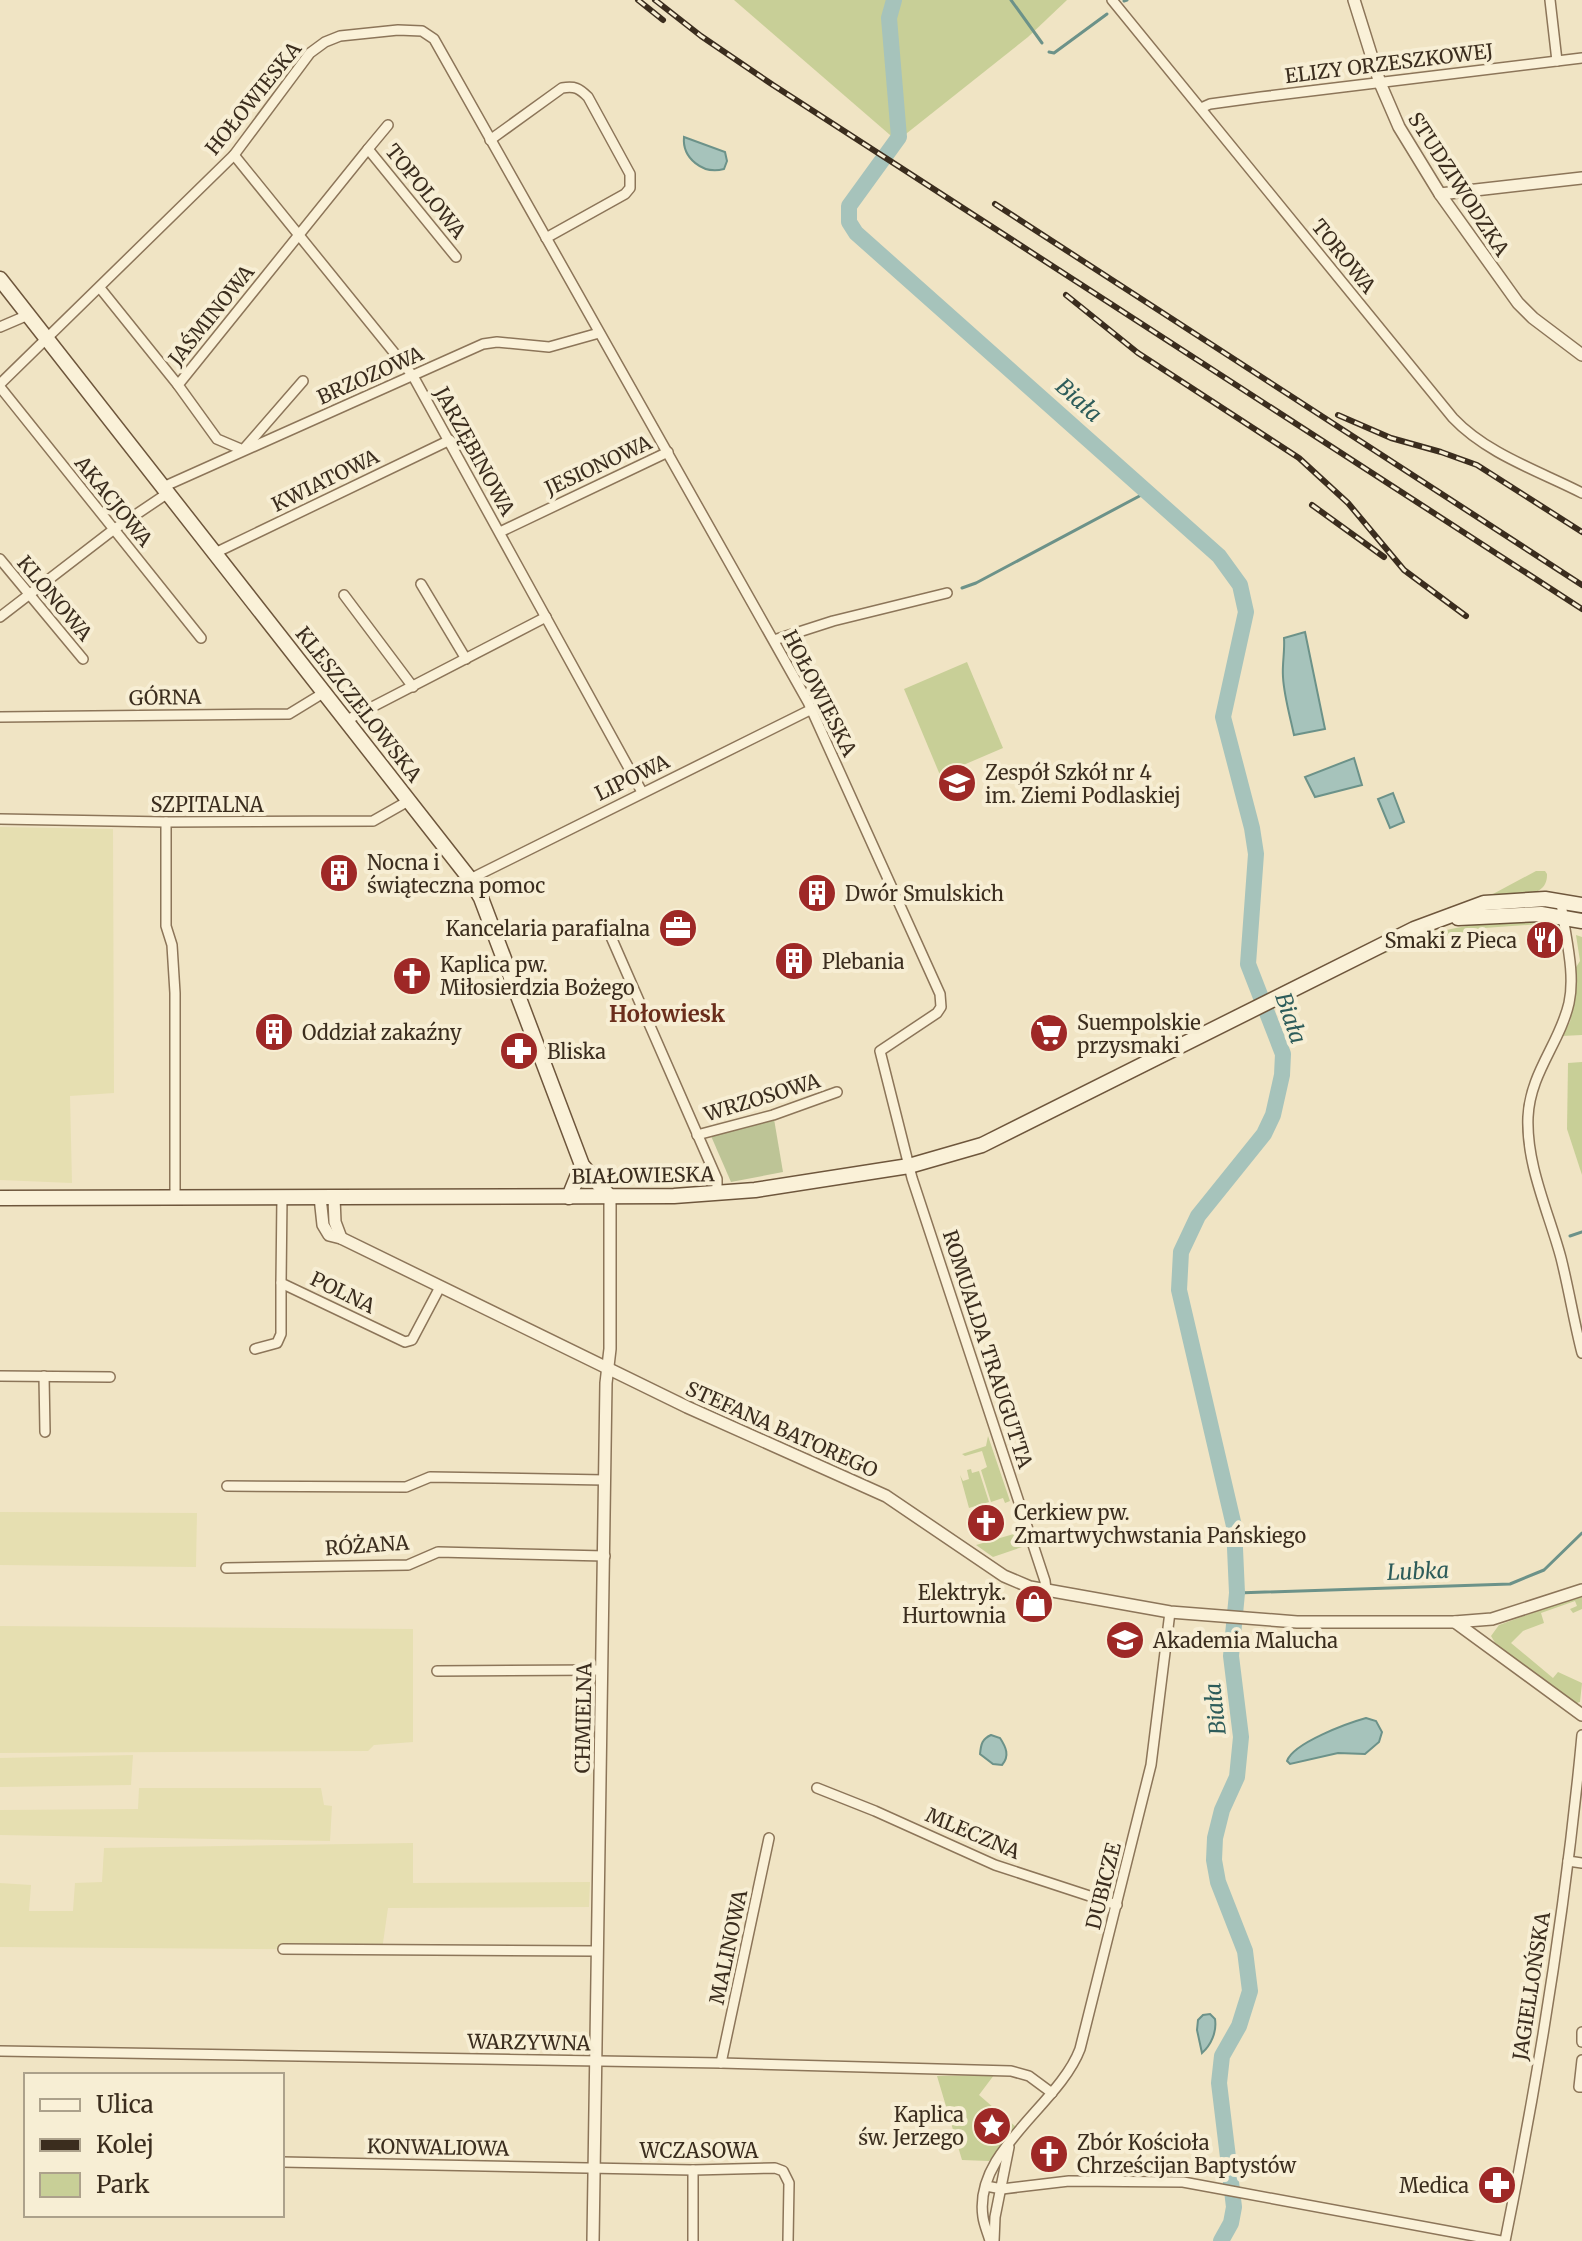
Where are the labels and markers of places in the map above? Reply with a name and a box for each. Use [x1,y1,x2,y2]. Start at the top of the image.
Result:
place label: Zespół Szkół nr 4 im. Ziemi Podlaskiej [985,760,1181,808]
school or university icon: Zespół Szkół nr 4 im. Ziemi Podlaskiej [936,762,978,804]
place label: Nocna i świąteczna pomoc [367,850,545,898]
building icon: Nocna i świąteczna pomoc [318,852,360,894]
building icon: Dwór Smulskich [796,872,838,914]
place label: Dwór Smulskich [845,881,1004,906]
office icon: Kancelaria parafialna [657,907,699,949]
place label: Kancelaria parafialna [445,916,650,941]
restaurant icon: Smaki z Pieca [1524,919,1566,961]
place label: Smaki z Pieca [1384,928,1517,953]
building icon: Plebania [773,940,815,982]
place label: Plebania [822,949,905,974]
place label: Kaplica pw. Miłosierdzia Bożego [440,952,635,1000]
church icon: Kaplica pw. Miłosierdzia Bożego [391,955,433,997]
place label: Suempolskie przysmaki [1077,1010,1201,1058]
building icon: Oddział zakaźny [253,1011,295,1053]
supermarket icon: Suempolskie przysmaki [1028,1012,1070,1054]
place label: Oddział zakaźny [302,1020,462,1045]
pharmacy icon: Bliska [498,1030,540,1072]
place label: Bliska [547,1039,606,1064]
place label: Cerkiew pw. Zmartwychwstania Pańskiego [1014,1500,1306,1548]
church icon: Cerkiew pw. Zmartwychwstania Pańskiego [965,1502,1007,1544]
place label: Elektryk. Hurtownia [902,1580,1006,1628]
shop icon: Elektryk. Hurtownia [1013,1583,1055,1625]
school or university icon: Akademia Malucha [1104,1619,1146,1661]
place label: Akademia Malucha [1152,1628,1338,1653]
place label: Kaplica św. Jerzego [858,2102,964,2150]
place icon: Kaplica św. Jerzego [971,2105,1013,2147]
place label: Zbór Kościoła Chrześcijan Baptystów [1077,2130,1297,2178]
church icon: Zbór Kościoła Chrześcijan Baptystów [1028,2133,1070,2175]
pharmacy icon: Medica [1476,2164,1518,2206]
place label: Medica [1399,2173,1469,2198]

